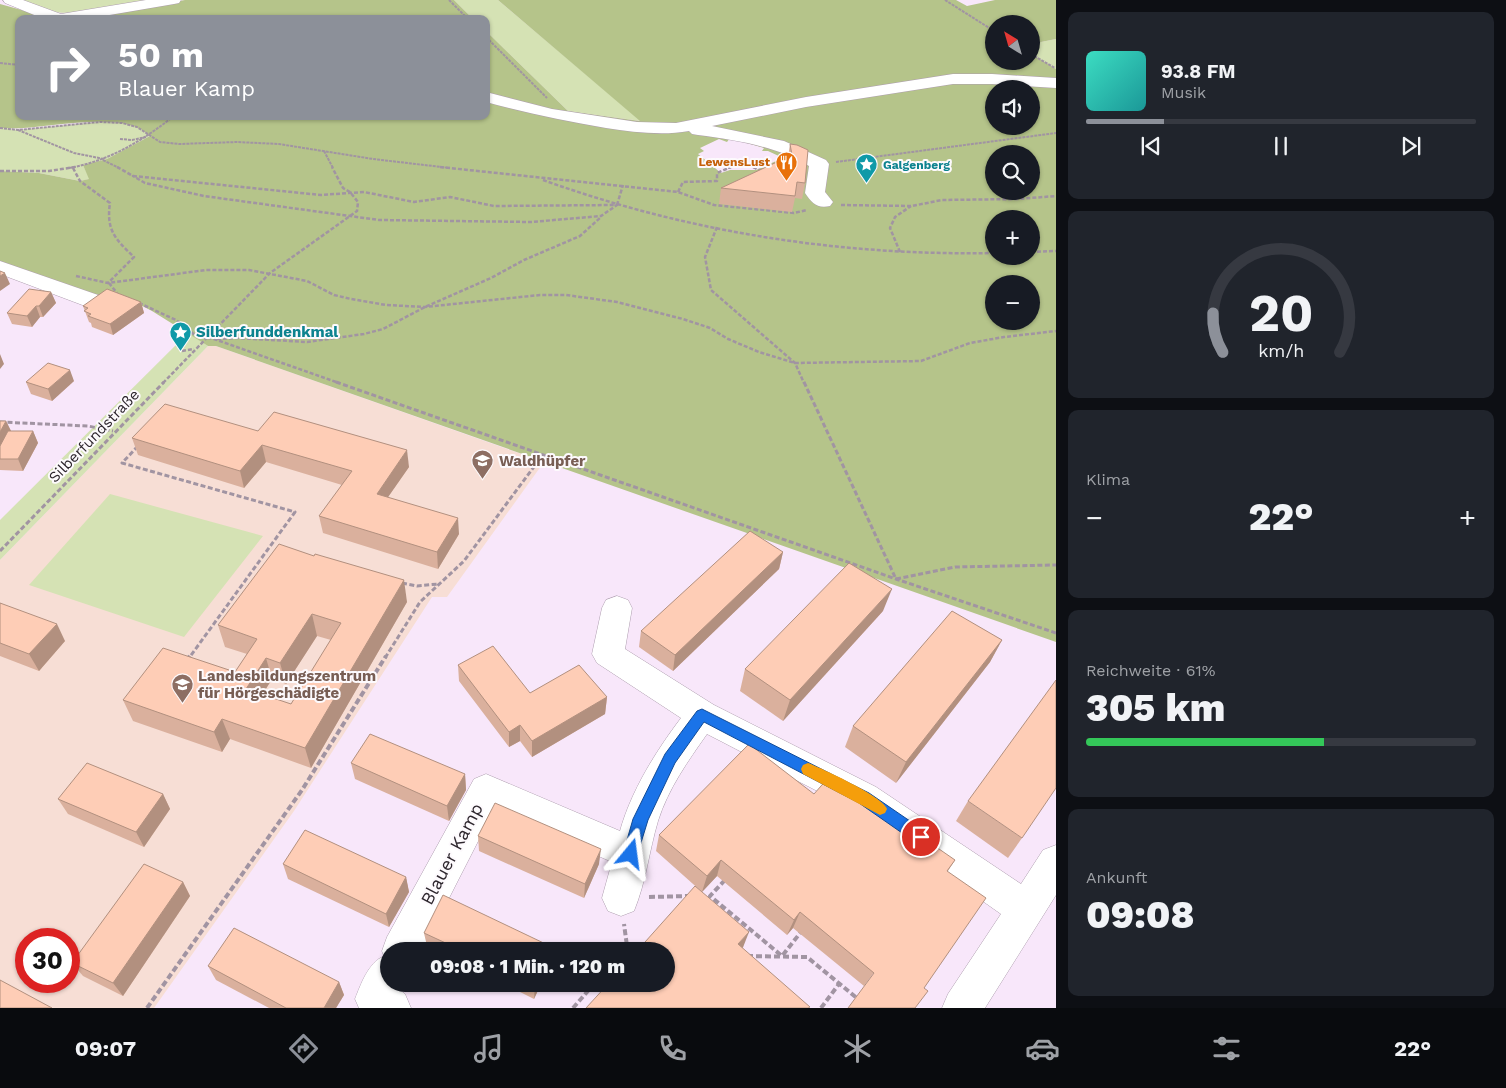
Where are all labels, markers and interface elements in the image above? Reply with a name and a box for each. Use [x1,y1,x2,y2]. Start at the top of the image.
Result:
north arrow [985,15,1040,70]
map controls [985,15,1040,330]
text: 50 m [118,34,204,76]
icon: right [35,35,100,100]
text: 93.8 FM [1161,60,1236,83]
text: Blauer Kamp [118,76,255,101]
button: sound [985,80,1040,135]
text: Musik [1161,83,1206,102]
icon: previous [1137,132,1165,160]
icon: pause [1267,132,1295,160]
icon: next [1397,132,1425,160]
button: search [985,145,1040,200]
restaurant icon: LewensLust [774,150,798,181]
place icon: Galgenberg [855,153,879,184]
place label: LewensLust [698,155,771,169]
place label: Galgenberg [883,158,950,172]
button: + [985,210,1040,265]
button: − [985,275,1040,330]
text: 20 [1249,283,1313,344]
place icon: Silberfunddenkmal [168,320,192,351]
place label: Silberfunddenkmal [196,323,338,341]
text: km/h [1258,340,1304,361]
street label: Silberfundstraße [45,386,143,486]
school or university icon: Waldhüpfer [471,449,495,480]
place label: Waldhüpfer [499,452,586,470]
text: Klima [1086,470,1130,489]
text: 22° [1249,495,1313,539]
text: − [1086,501,1103,534]
text: + [1459,501,1476,534]
text: Reichweite · 61% [1086,661,1215,680]
place label: Landesbildungszentrum für Hörgeschädigte [198,667,376,702]
school or university icon: Landesbildungszentrum für Hörgeschädigte [170,673,194,704]
text: 305 km [1086,686,1225,730]
street label: Blauer Kamp [416,799,487,908]
pin [900,816,942,858]
icon: arrive [907,823,935,851]
position arrow [604,827,656,879]
text: Ankunft [1086,868,1147,887]
text: 09:08 [1086,893,1194,937]
speed limit sign: 30 [15,928,80,993]
text: 09:08 · 1 Min. · 120 m [430,955,625,978]
icon: directions [286,1031,321,1066]
icon: music [471,1031,506,1066]
icon: phone [655,1031,690,1066]
icon: climate [840,1031,875,1066]
icon: car [1025,1031,1060,1066]
icon: filters [1209,1031,1244,1066]
text: 09:07 [75,1036,136,1061]
text: 22° [1394,1036,1431,1061]

